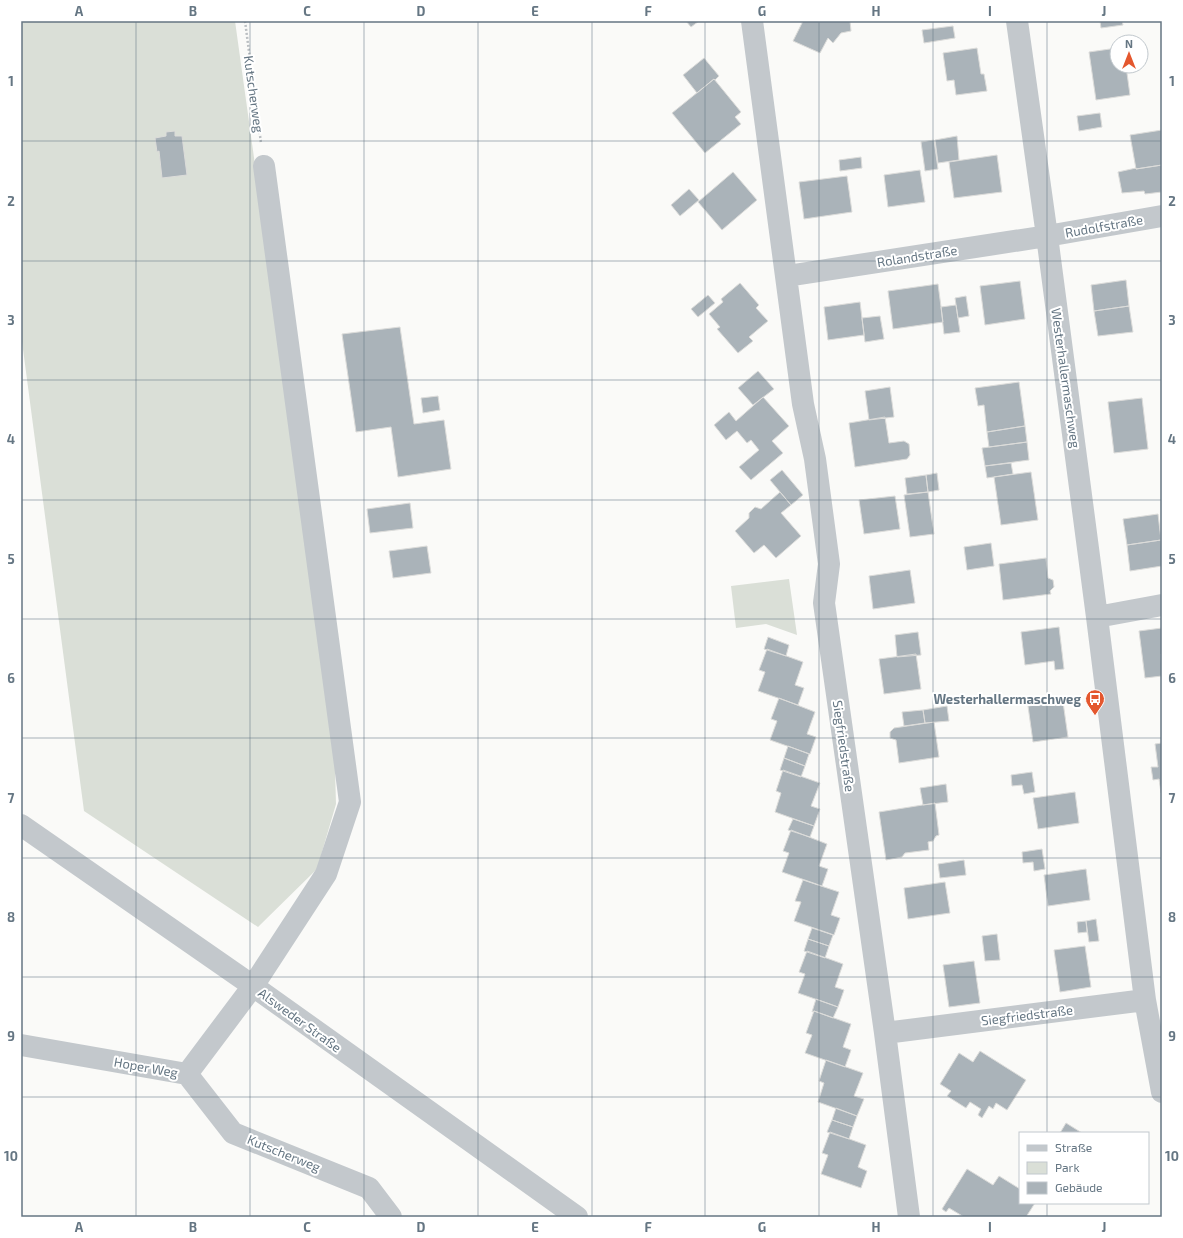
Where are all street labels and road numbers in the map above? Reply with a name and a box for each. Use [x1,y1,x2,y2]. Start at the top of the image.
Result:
street label: Kutscherweg [241,54,267,134]
street label: Rudolfstraße [1064,211,1144,241]
street label: Rolandstraße [876,242,958,270]
street label: Westerhallermaschweg [1048,307,1084,449]
street label: Siegfriedstraße [830,699,858,793]
street label: Alsweder Straße [255,985,345,1056]
street label: Siegfriedstraße [980,1001,1074,1029]
street label: Hoper Weg [113,1054,179,1080]
street label: Kutscherweg [245,1131,323,1175]

